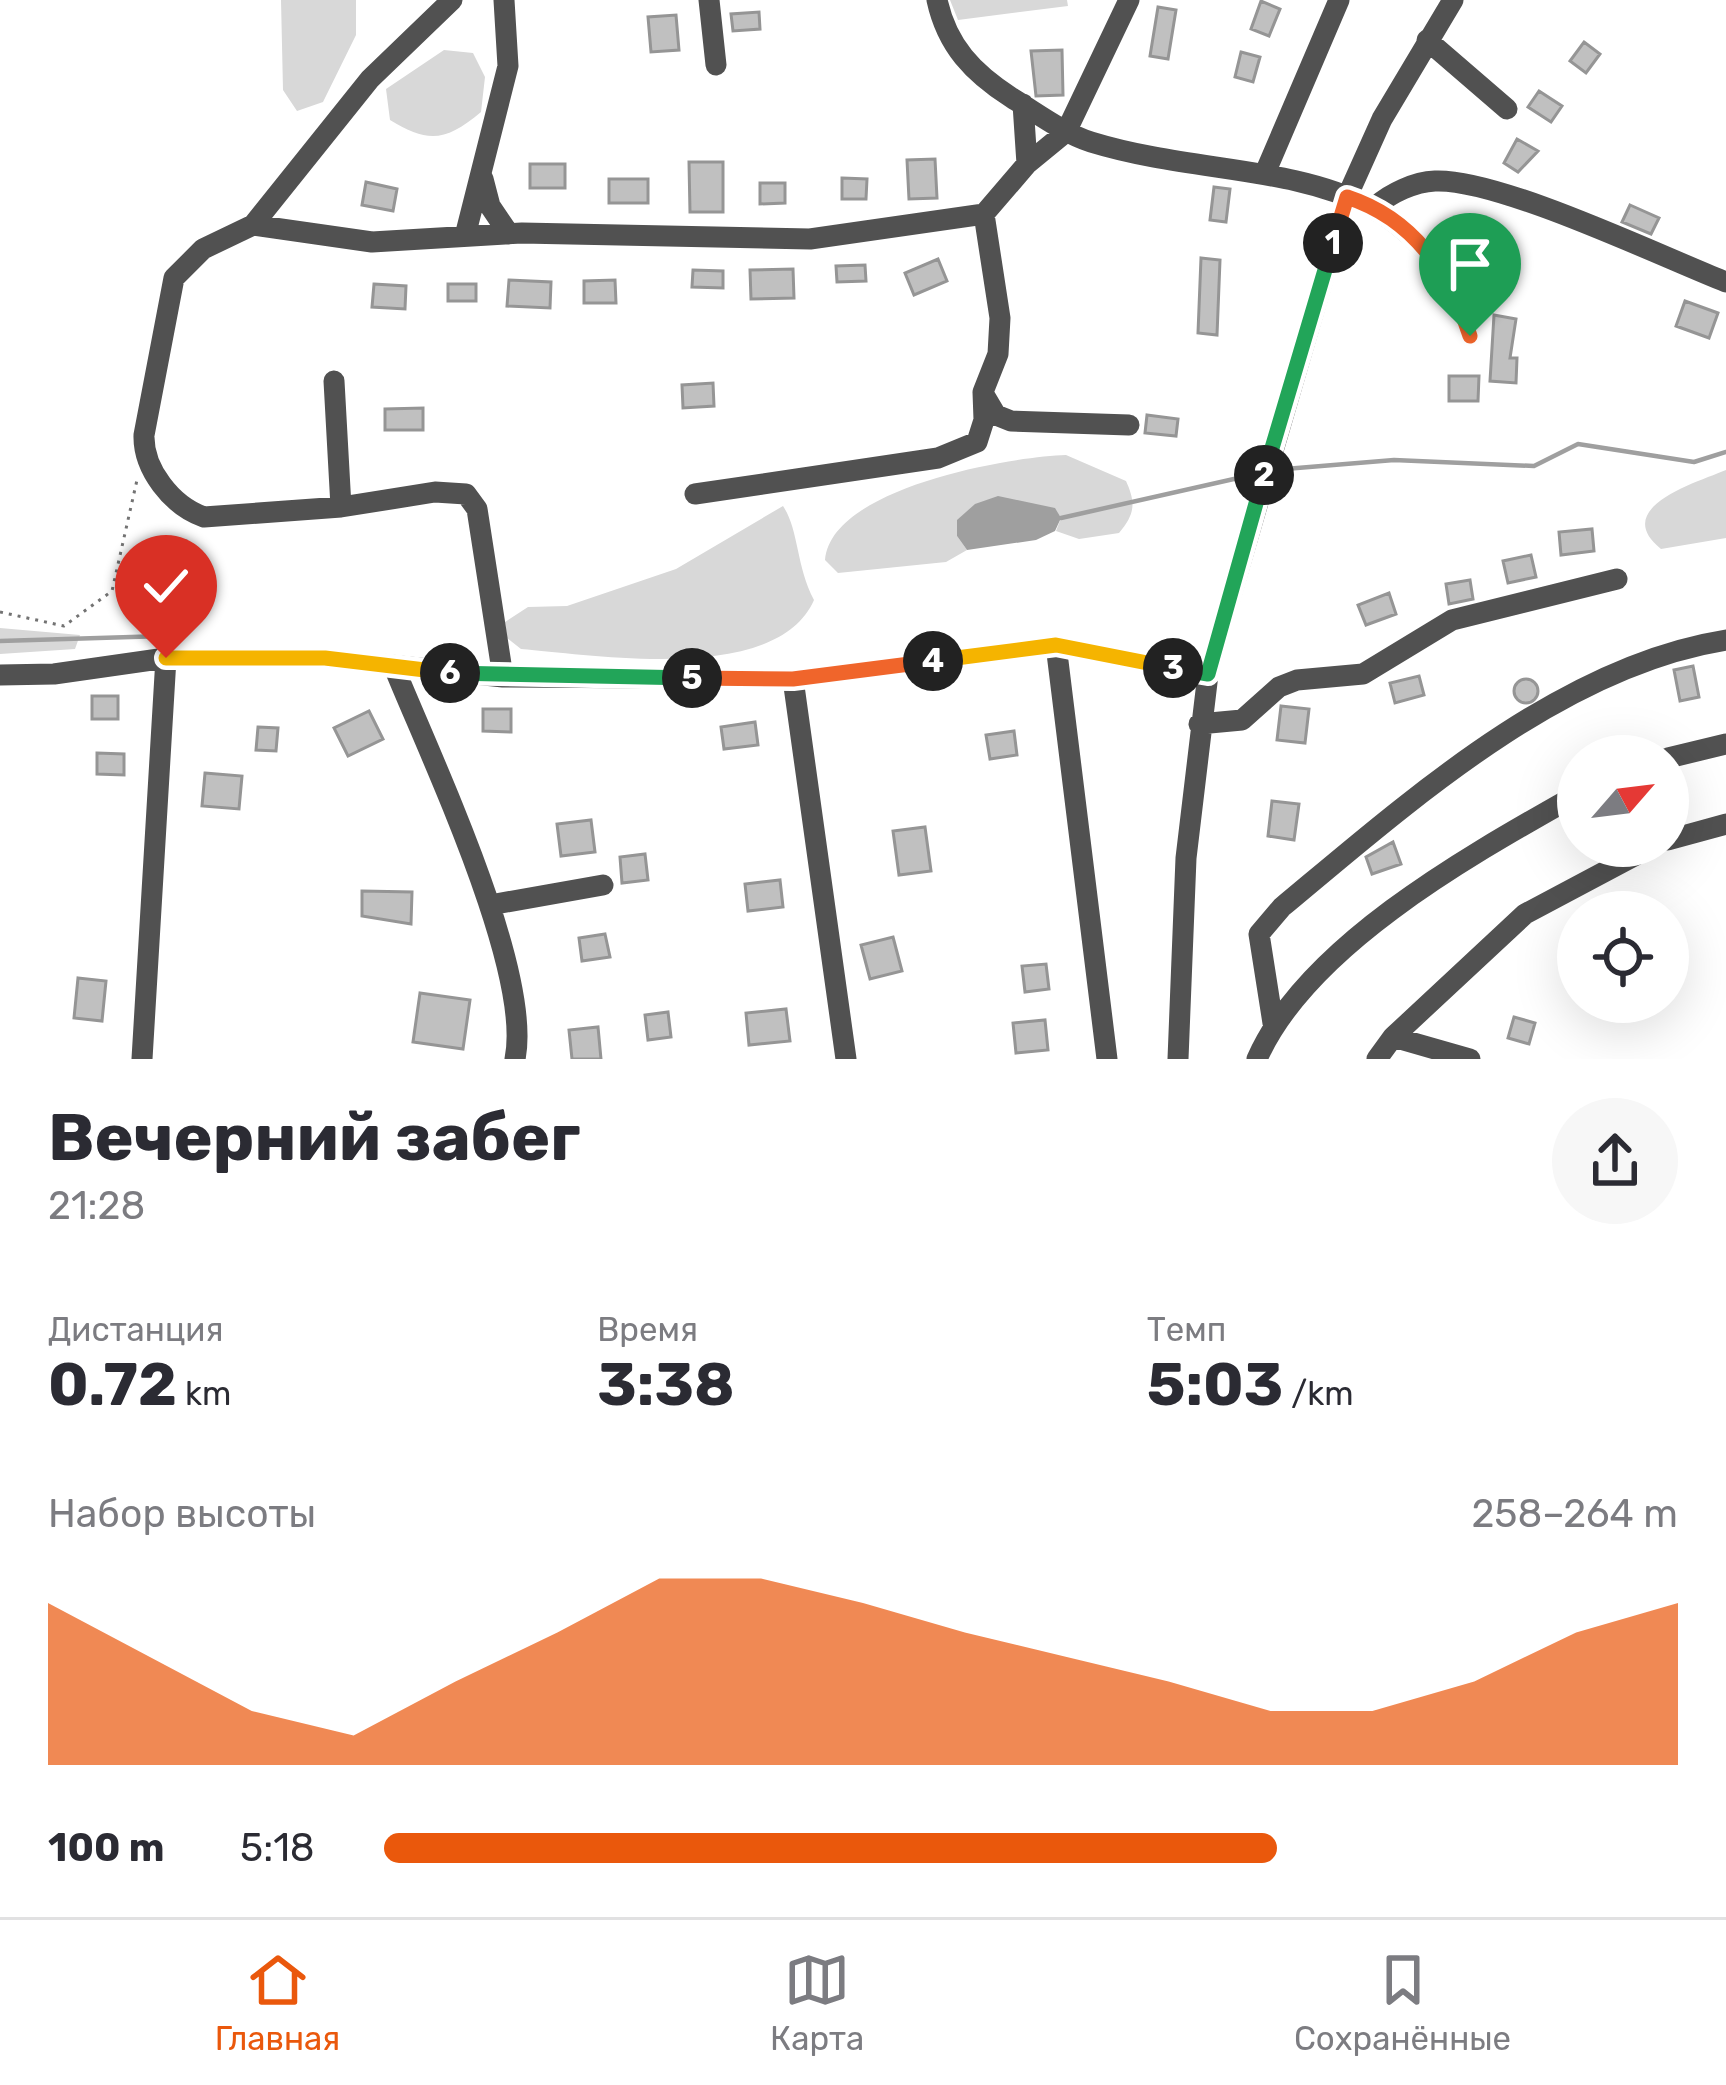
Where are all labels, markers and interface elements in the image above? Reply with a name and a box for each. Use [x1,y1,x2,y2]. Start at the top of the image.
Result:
pin: 1 [1303,213,1363,273]
pin [1419,213,1521,336]
text: 1 [1325,223,1341,262]
icon: arrive [1437,231,1503,297]
pin: 2 [1234,445,1294,505]
text: 2 [1253,455,1275,494]
pin [115,535,217,658]
icon: check [133,553,199,619]
pin: 4 [903,631,963,691]
pin: 3 [1143,638,1203,698]
text: 4 [922,641,944,680]
pin: 6 [420,643,480,703]
pin: 5 [662,648,722,708]
text: 3 [1162,648,1184,687]
text: 6 [439,653,461,692]
text: 5 [681,658,703,697]
north arrow [1557,735,1689,867]
map controls [1557,735,1689,1023]
button: locate [1557,891,1689,1023]
text: Вечерний забег [48,1098,581,1177]
button: share [1552,1098,1678,1224]
text: 21:28 [48,1183,145,1229]
text: Дистанция [48,1310,223,1349]
text: Время [597,1310,698,1349]
text: Темп [1147,1310,1226,1349]
text: 0.72 [48,1349,177,1420]
text: 3:38 [597,1349,735,1420]
text: 5:03 [1147,1349,1283,1420]
text: km [177,1374,231,1413]
text: /km [1283,1374,1354,1413]
text: Набор высоты [48,1491,316,1537]
text: 258–264 m [1471,1491,1678,1537]
text: 100 m [48,1825,164,1871]
text: 5:18 [240,1825,315,1871]
tab: Главная [215,1947,340,2058]
tab: Карта [770,1947,864,2058]
tab: Сохранённые [1294,1947,1511,2058]

